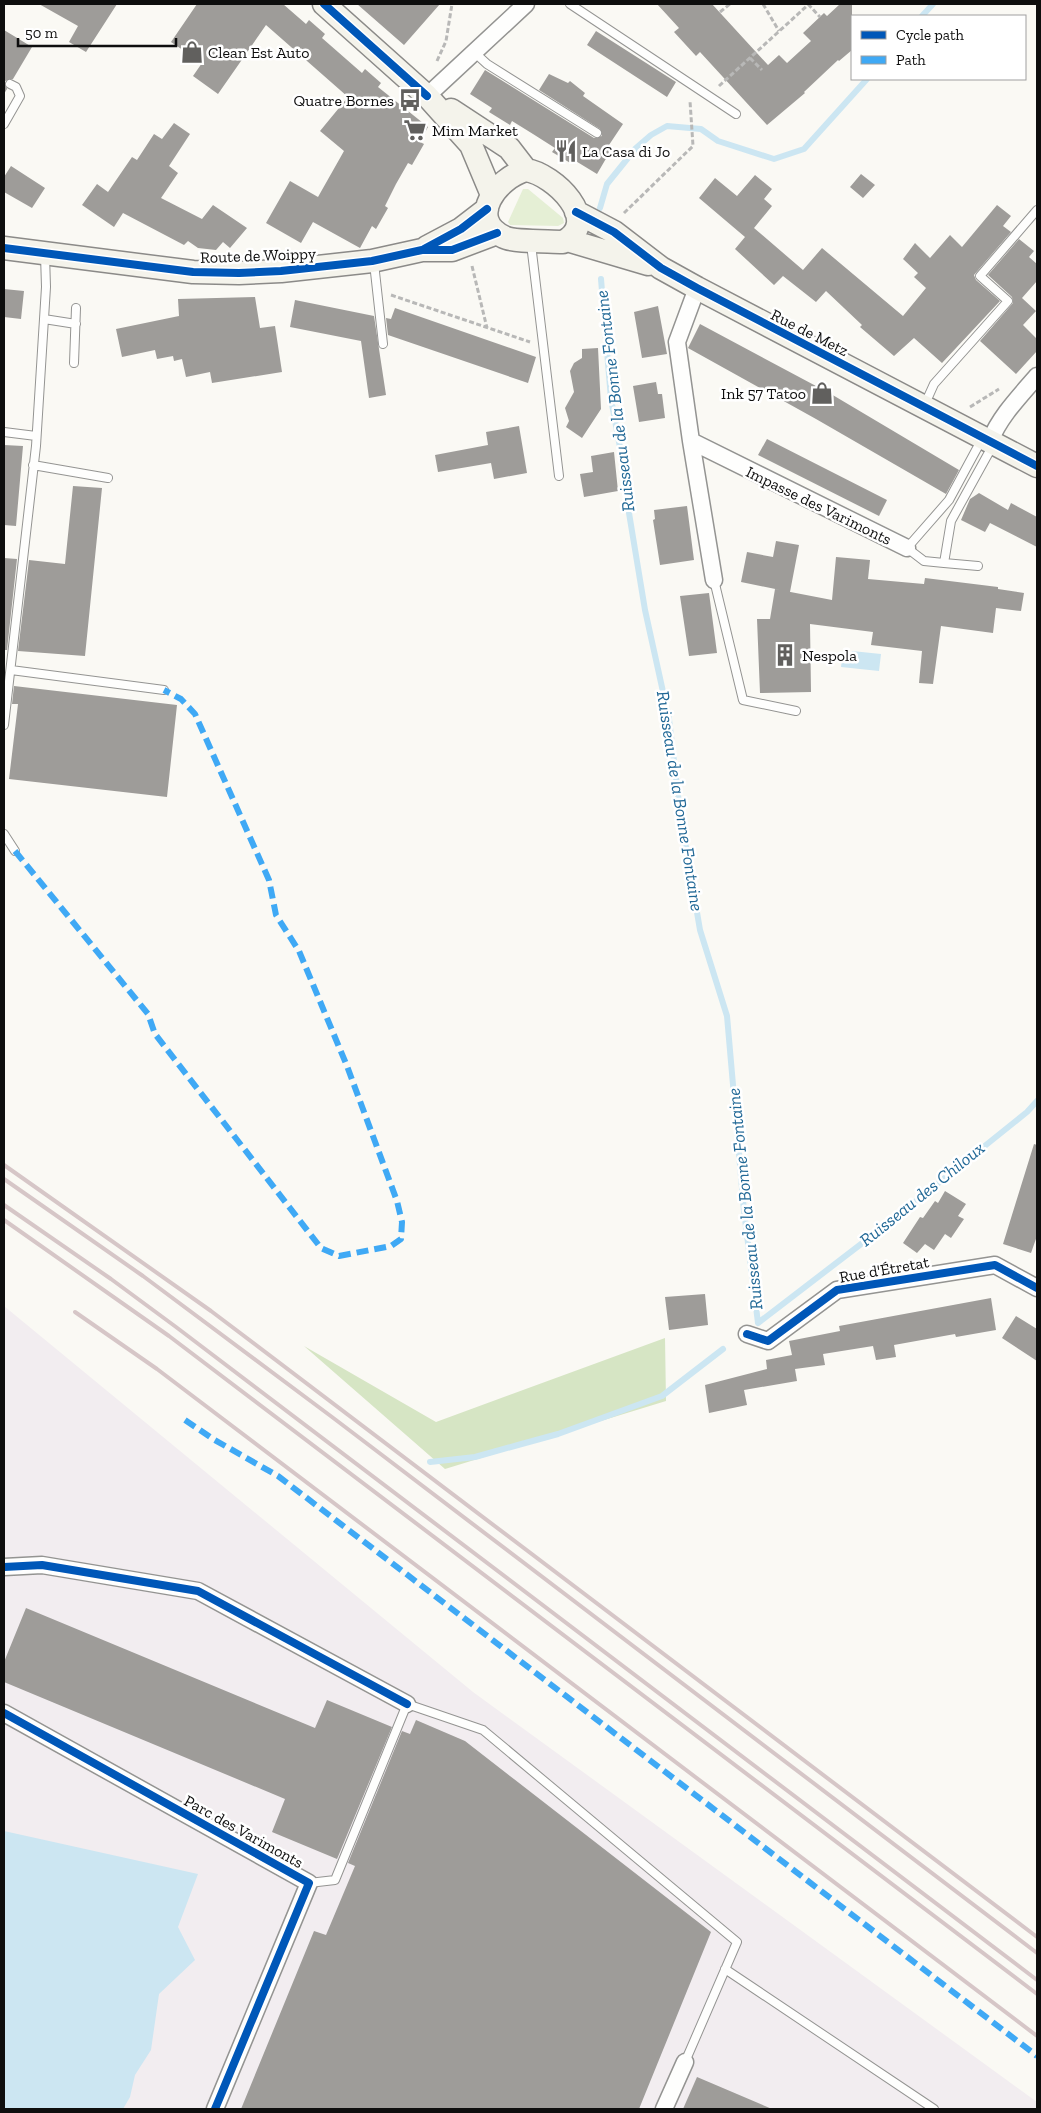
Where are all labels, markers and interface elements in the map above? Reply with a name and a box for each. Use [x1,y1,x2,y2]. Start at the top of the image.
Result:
scale bar [18,15,175,47]
legend [851,15,1026,80]
text: 50 m [25,24,58,42]
text: Cycle path [896,26,965,44]
shop icon: Clean Est Auto [179,39,205,65]
place label: Clean Est Auto [208,43,309,62]
text: Path [896,51,926,69]
bus stop icon: Quatre Bornes [397,87,423,113]
place label: Quatre Bornes [293,91,394,110]
supermarket icon: Mim Market [402,117,428,143]
place label: Mim Market [432,121,518,140]
restaurant icon: La Casa di Jo [553,138,579,164]
place label: La Casa di Jo [582,142,670,161]
street label: Route de Woippy [200,244,317,267]
water label: Ruisseau de la Bonne Fontaine [590,289,640,513]
street label: Rue de Metz [768,305,852,360]
shop icon: Ink 57 Tatoo [809,380,835,406]
place label: Ink 57 Tatoo [721,384,806,403]
street label: Impasse des Varimonts [743,462,895,549]
building icon: Nespola [772,642,798,668]
place label: Nespola [802,646,857,665]
water label: Ruisseau de la Bonne Fontaine [652,689,708,913]
water label: Ruisseau de la Bonne Fontaine [722,1087,768,1311]
water label: Ruisseau des Chiloux [855,1137,989,1251]
street label: Rue d'Étretat [838,1252,931,1287]
street label: Parc des Varimonts [181,1791,307,1872]

